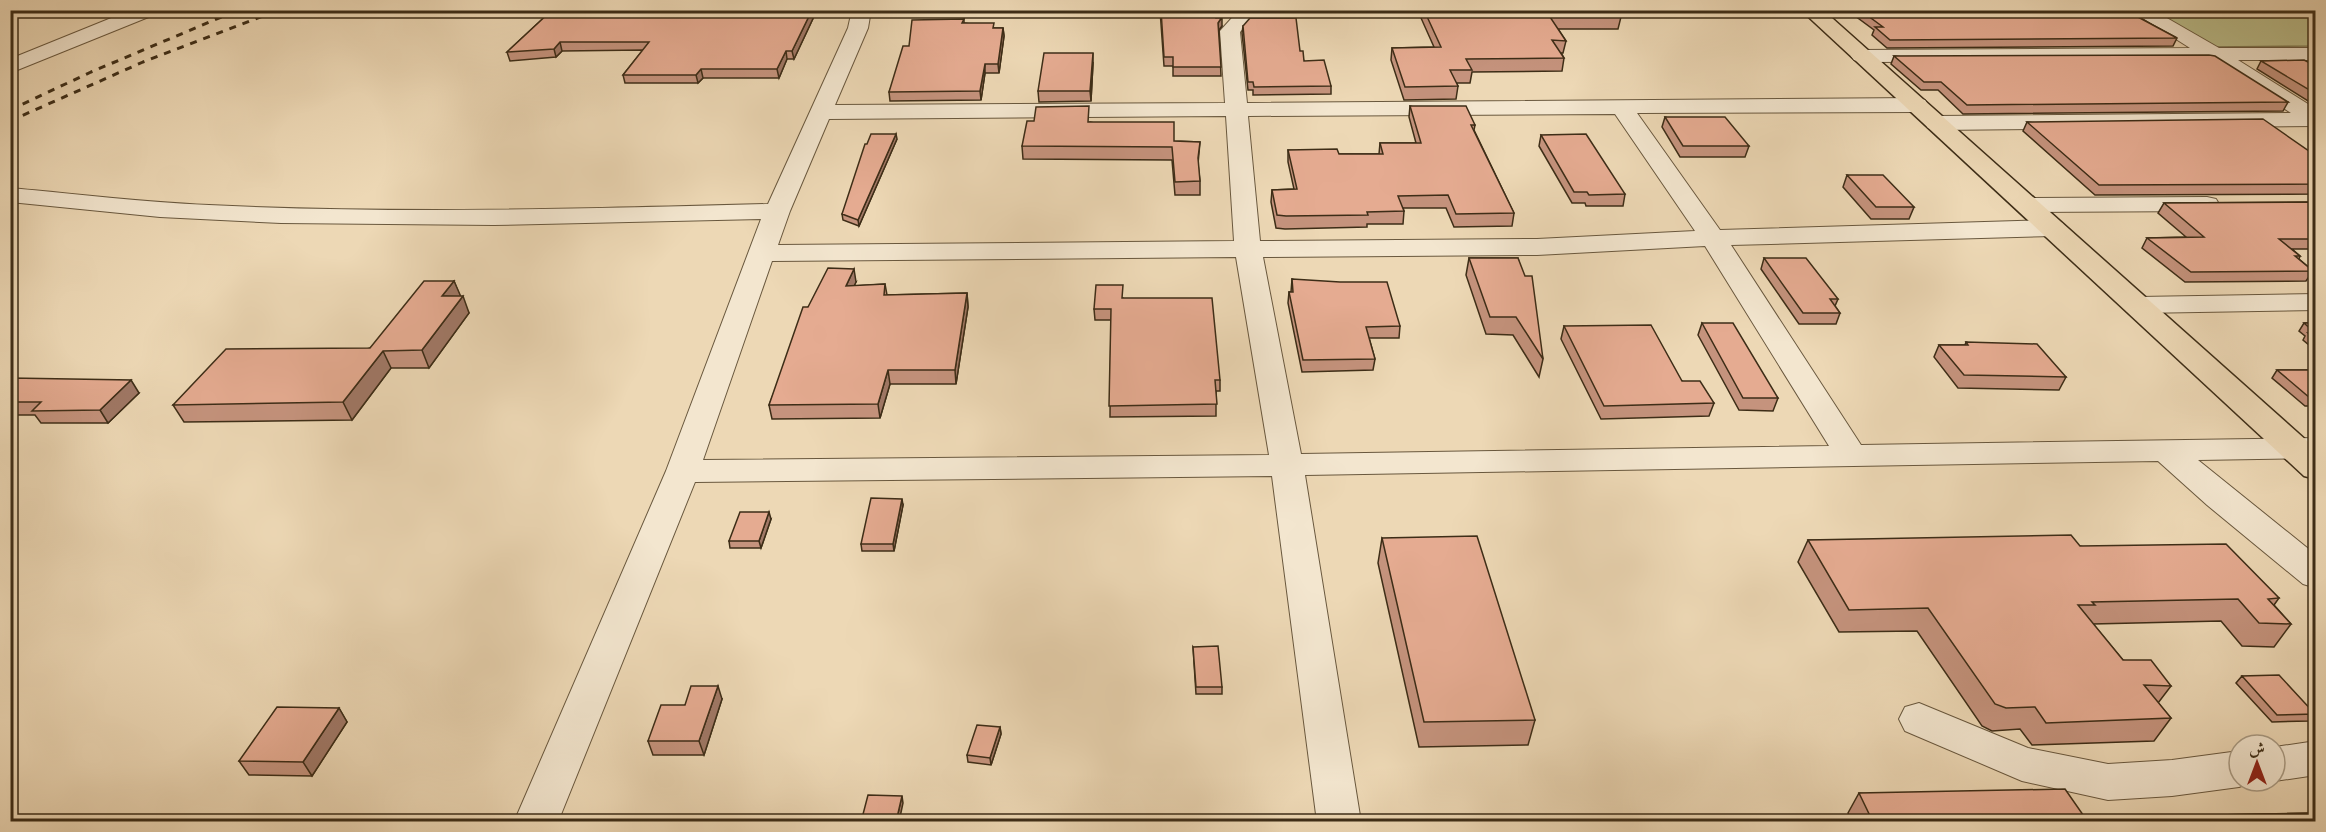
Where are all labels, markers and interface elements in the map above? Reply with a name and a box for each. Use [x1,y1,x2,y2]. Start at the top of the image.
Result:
north arrow [2227,733,2287,793]
text: ش [2249,742,2265,758]

